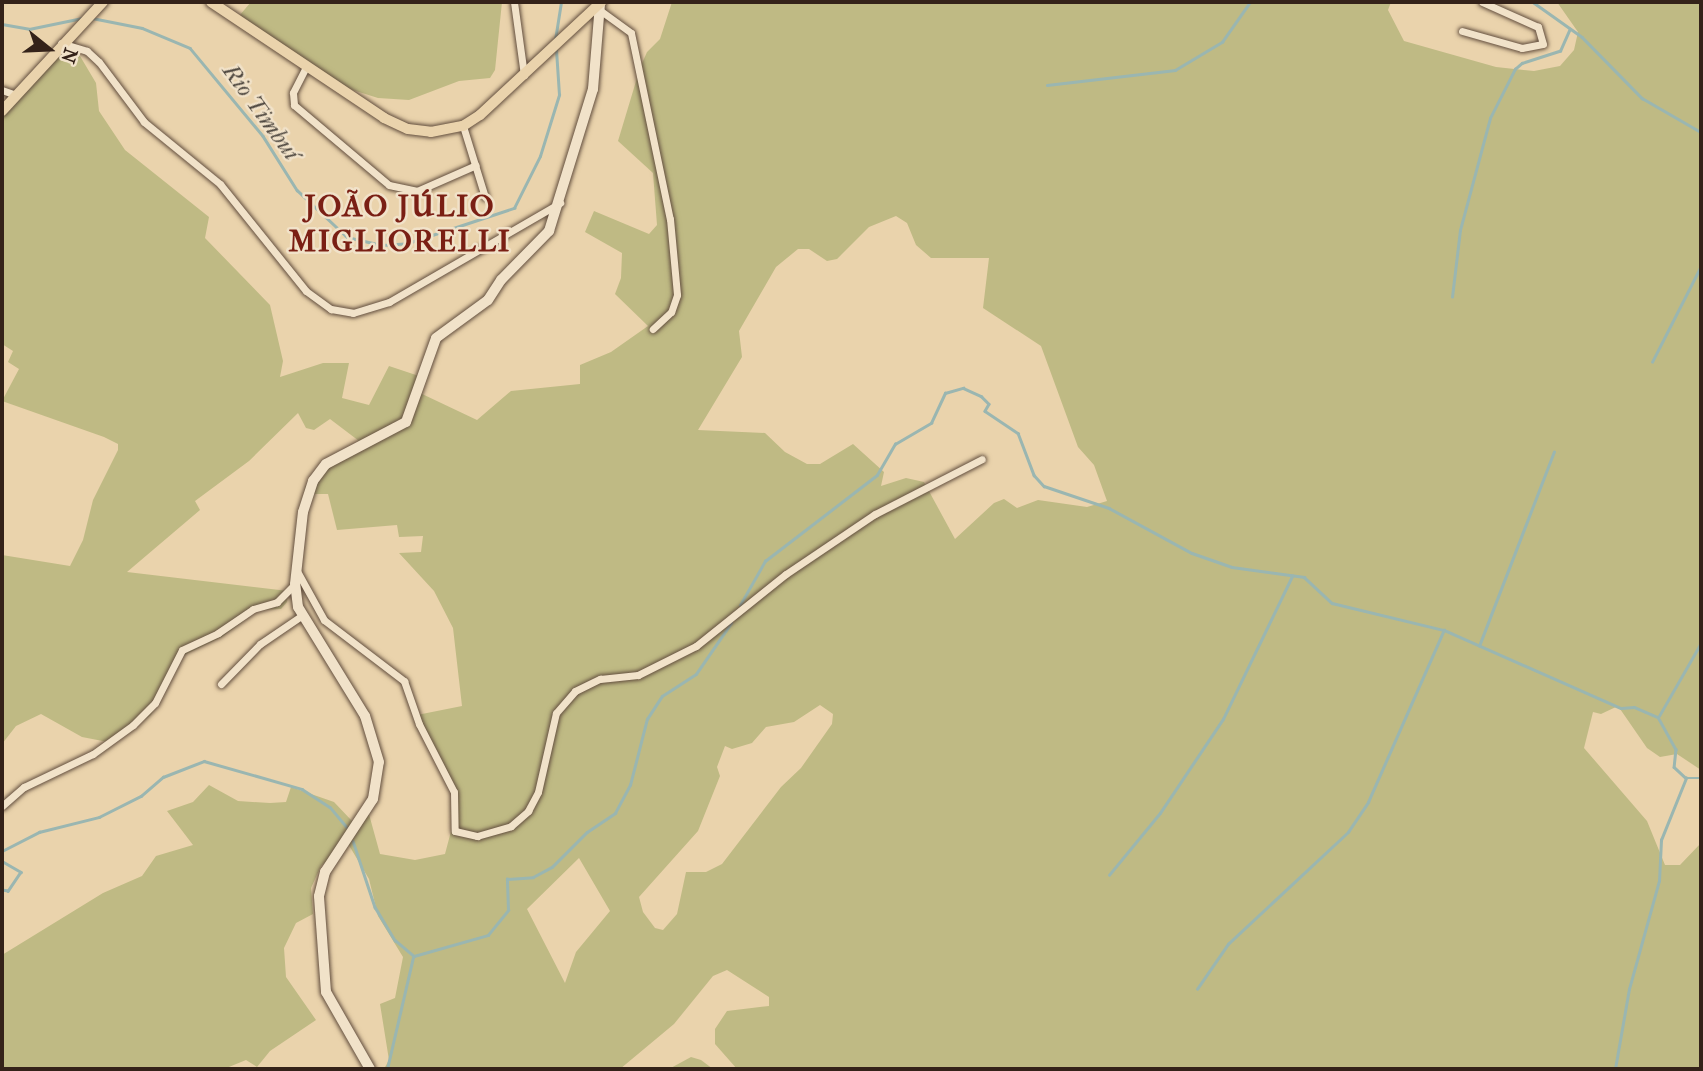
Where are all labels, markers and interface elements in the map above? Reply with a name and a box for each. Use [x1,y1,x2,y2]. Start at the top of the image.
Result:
north arrow [14,14,84,84]
text: N [56,45,82,66]
water label: Rio Timbuí [216,58,306,166]
district label: JOÃO JÚLIO MIGLIORELLI [290,189,510,260]

